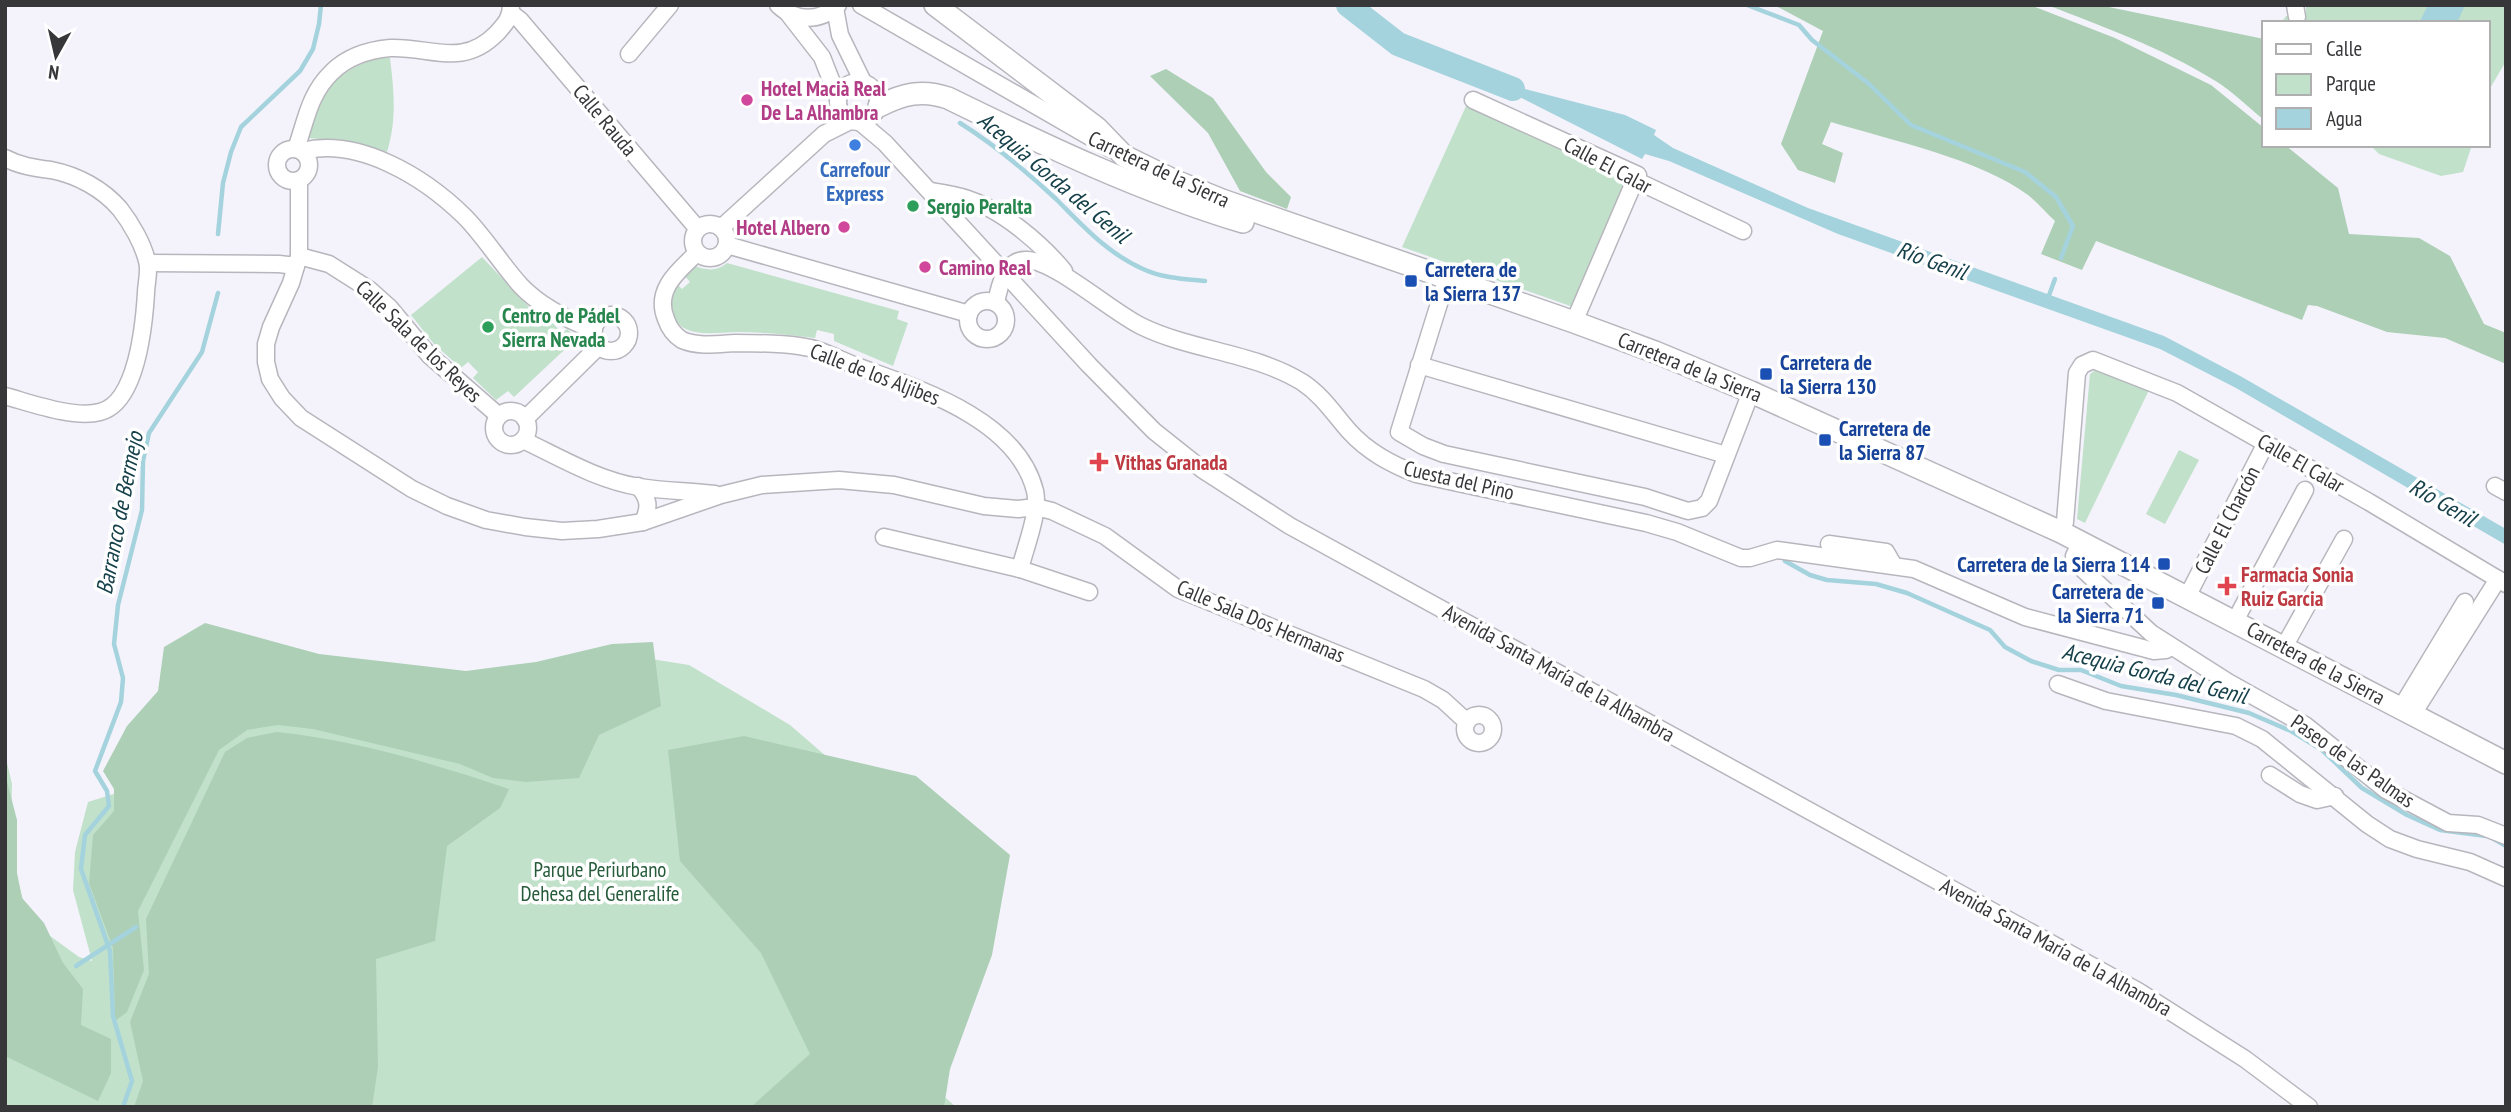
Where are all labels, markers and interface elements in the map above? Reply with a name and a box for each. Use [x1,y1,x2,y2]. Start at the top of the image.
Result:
north arrow [21,21,91,91]
legend [2262,21,2490,147]
text: Calle [2326,35,2362,62]
text: N [47,60,60,85]
text: Parque [2326,70,2376,97]
place label: Hotel Macià Real De La Alhambra [761,75,887,126]
street label: Calle Rauda [567,78,643,162]
marker: Hotel Macià Real De La Alhambra [739,92,755,108]
water label: Acequia Gorda del Genil [972,105,1138,251]
text: Agua [2326,105,2362,132]
street label: Carretera de la Sierra [1084,124,1234,214]
street label: Calle El Calar [1559,131,1657,200]
marker: Carrefour Express [847,137,863,153]
place label: Carrefour Express [820,156,891,207]
place label: Sergio Peralta [927,193,1032,220]
marker: Sergio Peralta [905,198,921,214]
place label: Hotel Albero [736,214,830,241]
marker: Hotel Albero [836,219,852,235]
water label: Río Genil [1893,234,1973,287]
place label: Camino Real [939,254,1032,281]
place label: Carretera de la Sierra 137 [1425,256,1521,307]
marker: Camino Real [917,259,933,275]
marker: Carretera de la Sierra 137 [1403,273,1419,289]
street label: Calle Sala de los Reyes [350,274,488,408]
place label: Centro de Pádel Sierra Nevada [502,302,621,353]
marker: Centro de Pádel Sierra Nevada [480,319,496,335]
street label: Carretera de la Sierra [1614,326,1766,408]
street label: Calle de los Aljibes [806,337,944,411]
place label: Carretera de la Sierra 130 [1780,349,1876,400]
marker: Carretera de la Sierra 130 [1758,366,1774,382]
place label: Carretera de la Sierra 87 [1839,415,1931,466]
water label: Barranco de Bermejo [89,427,149,597]
street label: Calle El Calar [2253,427,2349,499]
marker: Carretera de la Sierra 87 [1817,432,1833,448]
place label: Vithas Granada [1114,449,1228,476]
marker: Vithas Granada [1089,452,1109,472]
street label: Cuesta del Pino [1401,454,1517,506]
street label: Calle El Charcón [2188,462,2266,578]
water label: Río Genil [2405,471,2484,534]
place label: Carretera de la Sierra 114 [1957,551,2150,578]
marker: Carretera de la Sierra 114 [2156,556,2172,572]
place label: Farmacia Sonia Ruiz Garcia [2241,561,2354,612]
street label: Calle Sala Dos Hermanas [1173,573,1349,669]
place label: Carretera de la Sierra 71 [2052,578,2144,629]
marker: Farmacia Sonia Ruiz Garcia [2219,578,2235,594]
marker: Carretera de la Sierra 71 [2150,595,2166,611]
street label: Avenida Santa María de la Alhambra [1438,598,1680,748]
street label: Carretera de la Sierra [2242,615,2390,711]
water label: Acequia Gorda del Genil [2060,636,2253,711]
street label: Paseo de las Palmas [2286,708,2420,814]
park label: Parque Periurbano Dehesa del Generalife [520,856,680,907]
street label: Avenida Santa María de la Alhambra [1935,872,2177,1022]

